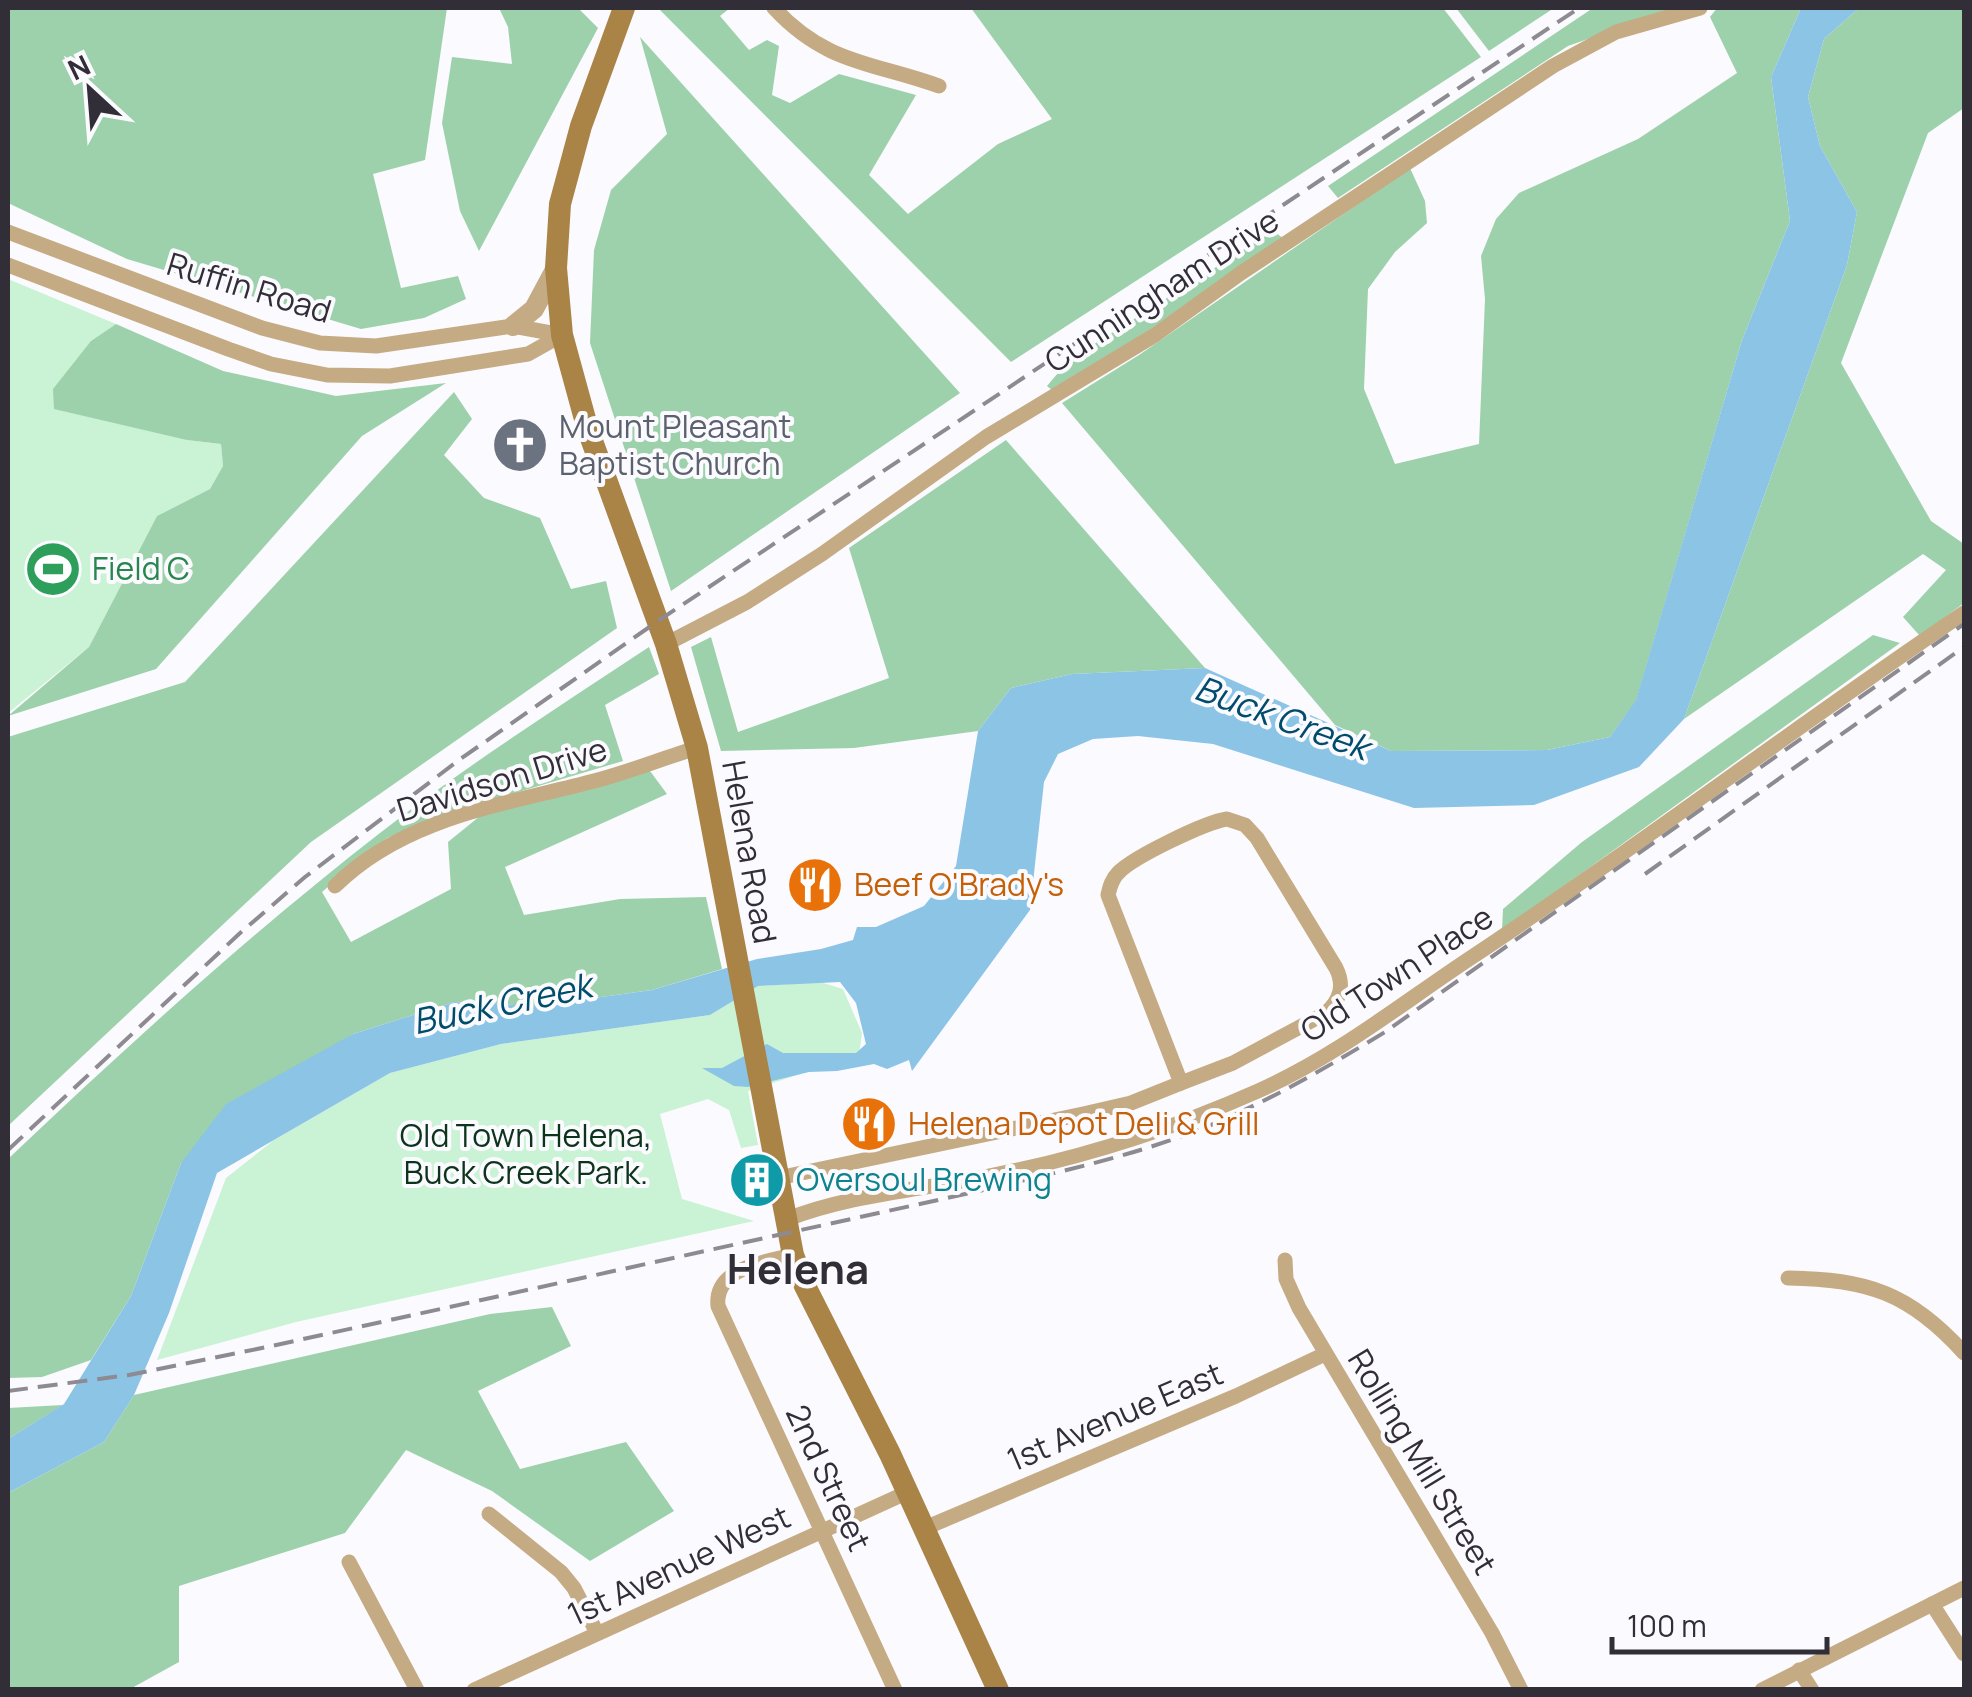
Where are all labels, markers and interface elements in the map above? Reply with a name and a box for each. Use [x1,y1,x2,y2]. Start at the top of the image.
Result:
north arrow [40,40,140,140]
text: N [61,45,96,88]
street label: Cunningham Drive [1036,198,1287,382]
street label: Ruffin Road [162,241,337,333]
place label: Mount Pleasant Baptist Church [559,404,791,485]
church icon: Mount Pleasant Baptist Church [490,415,550,475]
sports icon: Field C [23,539,83,599]
place label: Field C [92,546,190,590]
water label: Buck Creek [1189,663,1380,772]
street label: Davidson Drive [391,726,612,832]
street label: Helena Road [712,757,788,947]
restaurant icon: Beef O'Brady's [785,855,845,915]
place label: Beef O'Brady's [854,862,1064,906]
street label: Old Town Place [1292,894,1501,1052]
water label: Buck Creek [408,960,600,1045]
restaurant icon: Helena Depot Deli & Grill [839,1094,899,1154]
place label: Helena Depot Deli & Grill [908,1101,1260,1145]
park label: Old Town Helena, Buck Creek Park. [400,1113,652,1194]
building icon: Oversoul Brewing [727,1150,787,1210]
place label: Oversoul Brewing [796,1157,1052,1201]
district label: Helena [727,1239,869,1297]
street label: Rolling Mill Street [1338,1341,1508,1582]
street label: 1st Avenue East [1000,1351,1229,1481]
street label: 2nd Street [776,1397,882,1558]
street label: 1st Avenue West [560,1494,797,1636]
scale bar [1612,1592,1827,1654]
text: 100 m [1627,1605,1707,1646]

